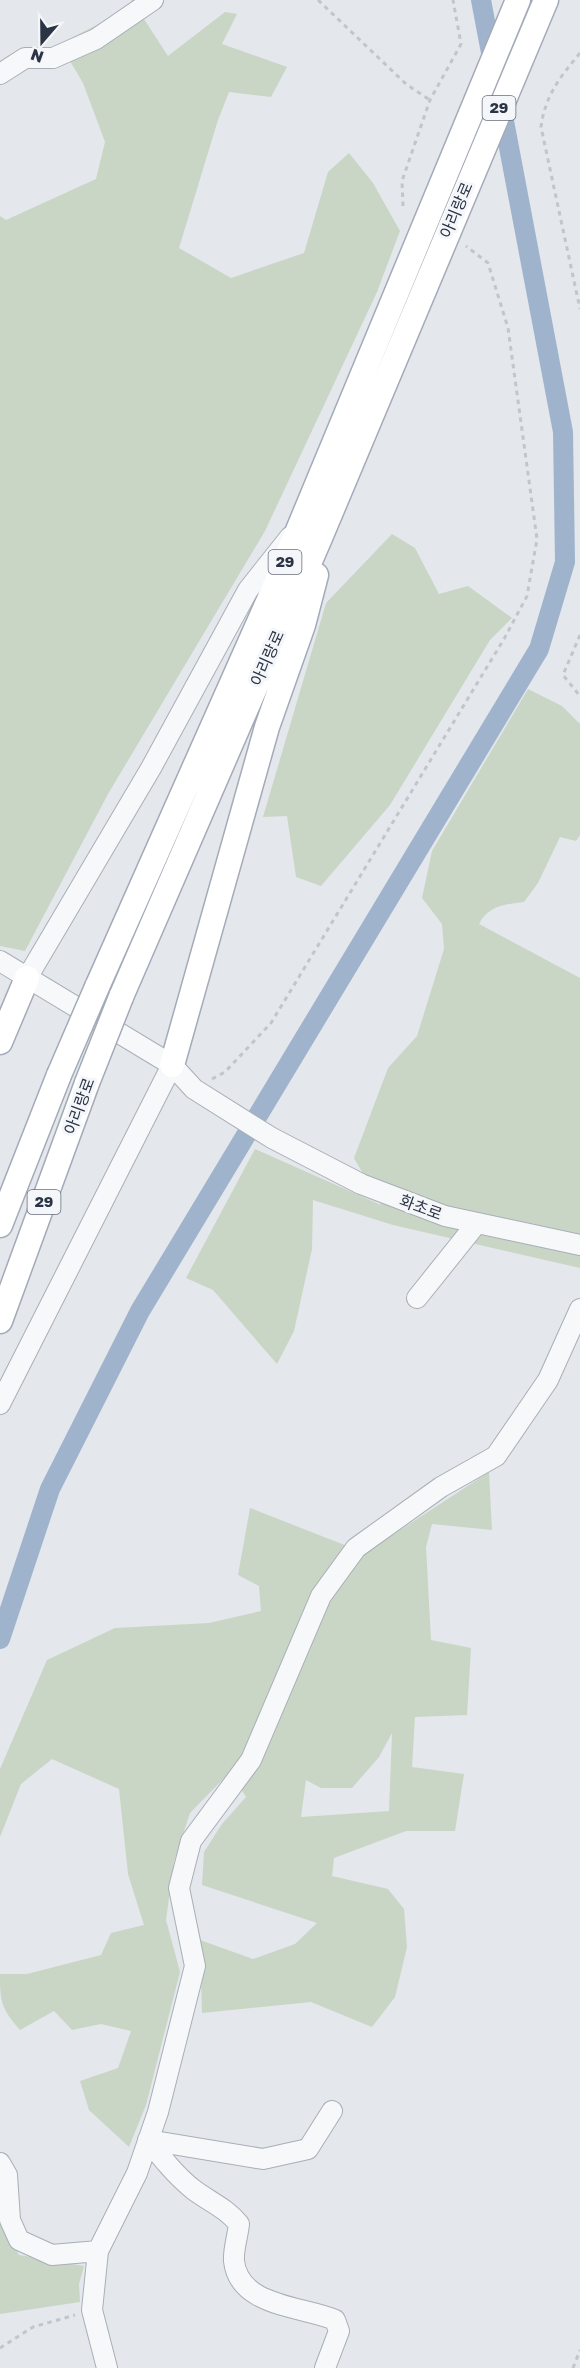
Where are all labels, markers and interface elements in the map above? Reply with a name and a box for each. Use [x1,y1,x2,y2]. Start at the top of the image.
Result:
north arrow [12,12,72,72]
text: N [28,45,46,68]
road number: 29 [482,96,516,120]
street label: 아리랑로 [435,179,477,241]
road number: 29 [268,550,302,574]
street label: 아리랑로 [246,627,288,689]
street label: 아리랑로 [60,1075,99,1137]
road number: 29 [28,1190,60,1214]
street label: 화초로 [397,1190,445,1224]

